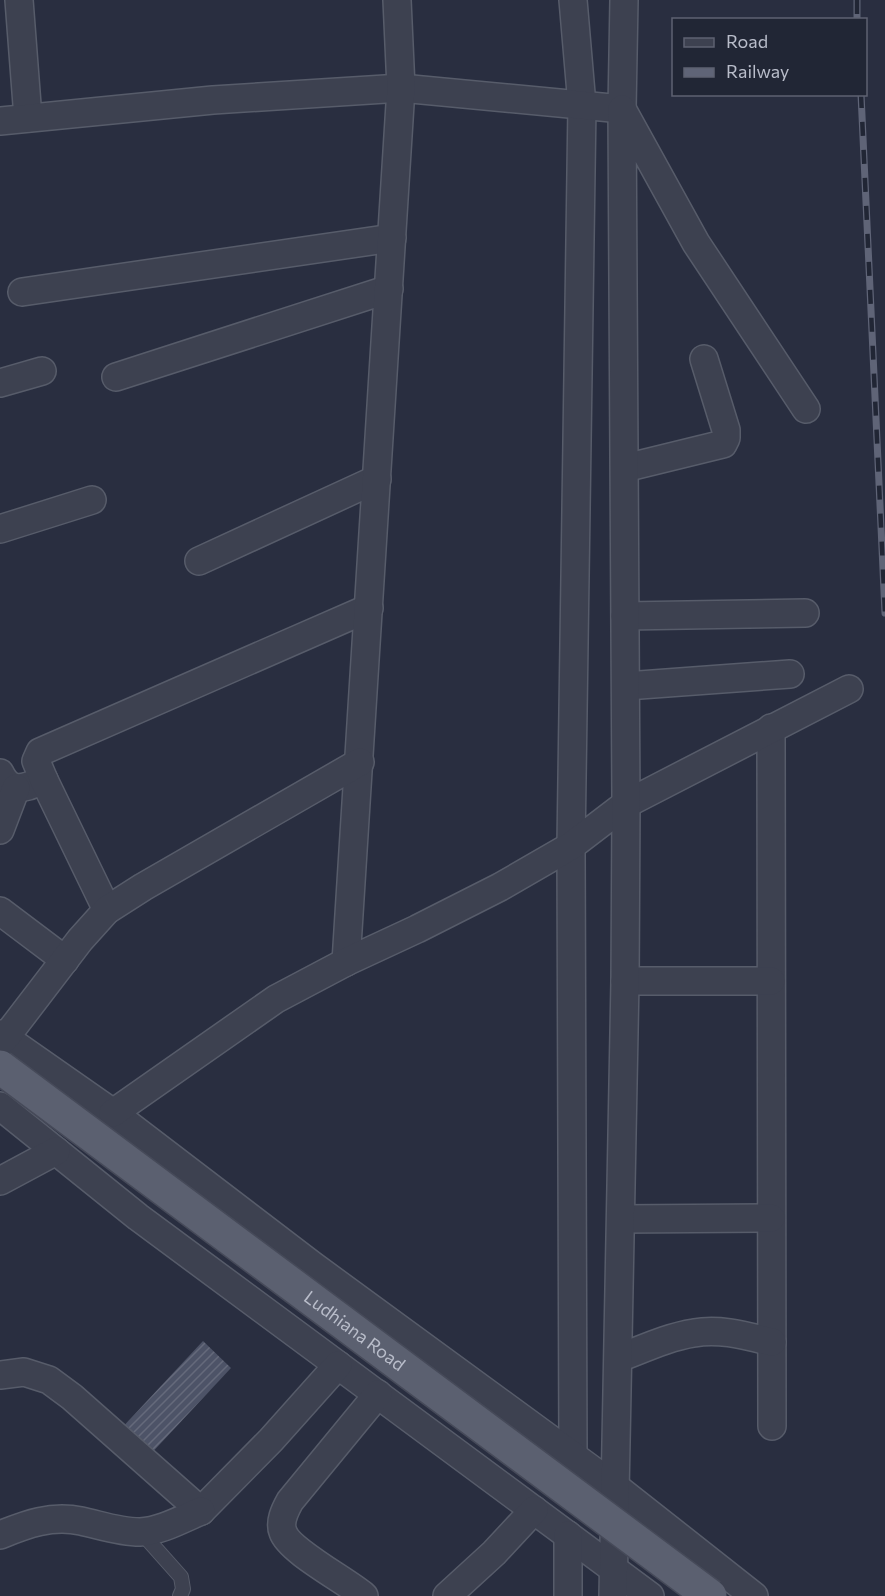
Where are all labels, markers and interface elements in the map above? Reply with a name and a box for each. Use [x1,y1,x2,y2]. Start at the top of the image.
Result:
legend [672,18,867,96]
text: Road [726,30,768,52]
text: Railway [726,60,789,82]
street label: Ludhiana Road [300,1285,410,1375]

